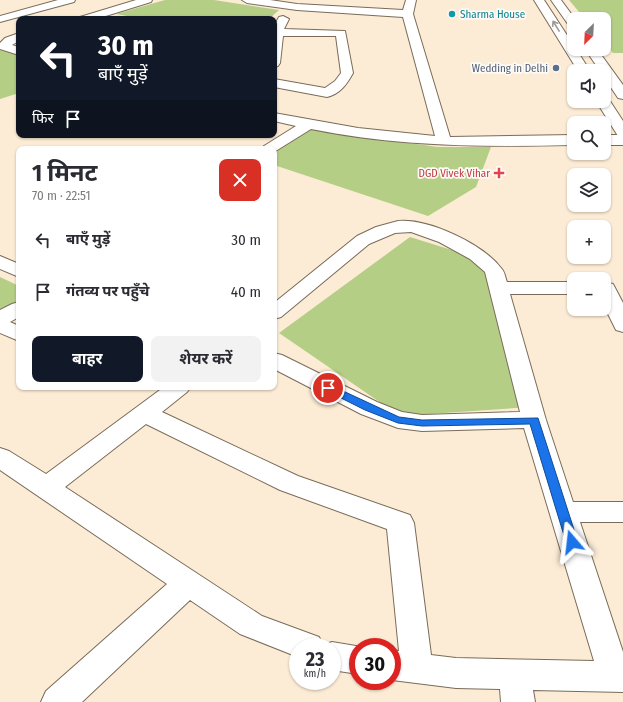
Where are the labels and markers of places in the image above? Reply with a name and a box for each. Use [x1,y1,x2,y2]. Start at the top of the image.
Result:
place label: Sharma House [460,8,525,21]
marker: Sharma House [447,9,457,19]
place label: Wedding in Delhi [472,62,548,75]
marker: Wedding in Delhi [551,63,561,73]
place label: DGD Vivek Vihar [419,167,490,180]
marker: DGD Vivek Vihar [493,167,505,179]
pin [311,371,345,405]

